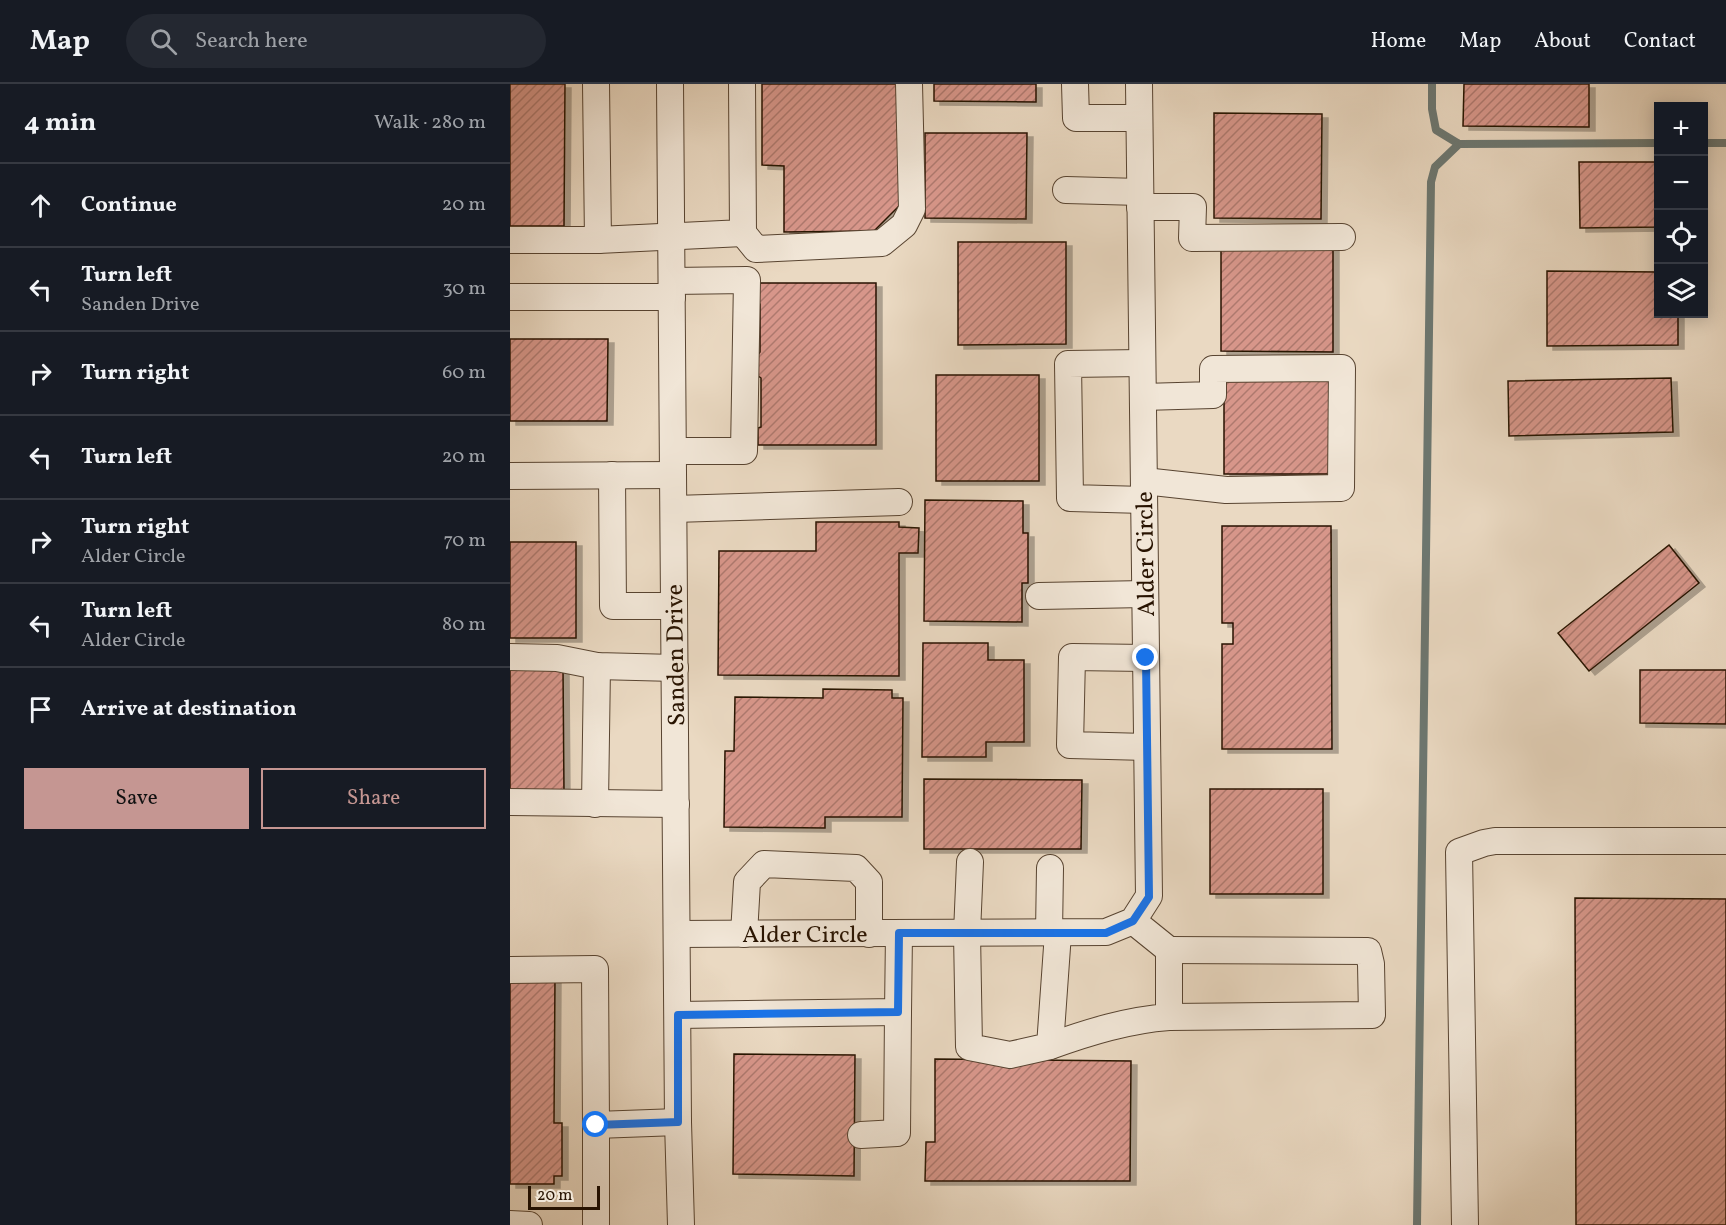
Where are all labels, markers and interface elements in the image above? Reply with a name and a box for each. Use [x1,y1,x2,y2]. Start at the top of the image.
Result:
search box [126,14,546,68]
text: Map [30,22,90,61]
icon: search [147,25,180,58]
text: Search here [195,26,308,57]
text: Home [1371,27,1426,56]
text: Map [1459,27,1501,56]
text: About [1534,27,1591,56]
text: Contact [1624,27,1696,56]
map controls [1654,102,1708,318]
button: + [1654,102,1708,156]
text: 4 min [24,105,96,141]
text: Walk · 280 m [374,109,486,137]
button: − [1654,156,1708,210]
icon: ahead [24,189,57,222]
text: Continue [81,190,177,221]
text: 20 m [442,191,486,219]
button: locate [1654,210,1708,264]
text: Turn left [81,260,172,291]
button: layers [1654,264,1708,318]
icon: left [24,273,57,306]
text: 30 m [442,275,486,303]
text: Sanden Drive [81,291,199,319]
icon: right [24,357,57,390]
text: Turn right [81,358,189,389]
text: 60 m [442,359,486,387]
icon: left [24,441,57,474]
text: Turn left [81,442,172,473]
text: 20 m [442,443,486,471]
street label: Alder Circle [1129,491,1165,617]
text: Turn right [81,512,189,543]
icon: right [24,525,57,558]
text: 70 m [443,527,486,555]
text: Alder Circle [81,543,186,571]
street label: Sanden Drive [659,584,695,726]
text: Turn left [81,596,172,627]
icon: left [24,609,57,642]
text: 80 m [442,611,486,639]
text: Alder Circle [81,627,186,655]
route end [1132,644,1158,670]
icon: arrive [24,693,57,726]
text: Arrive at destination [81,694,297,725]
button: Save [24,768,249,829]
button: Share [261,768,486,829]
street label: Alder Circle [742,919,868,953]
route start [582,1111,608,1137]
scale bar [528,1183,600,1210]
text: 20 m [537,1185,572,1207]

